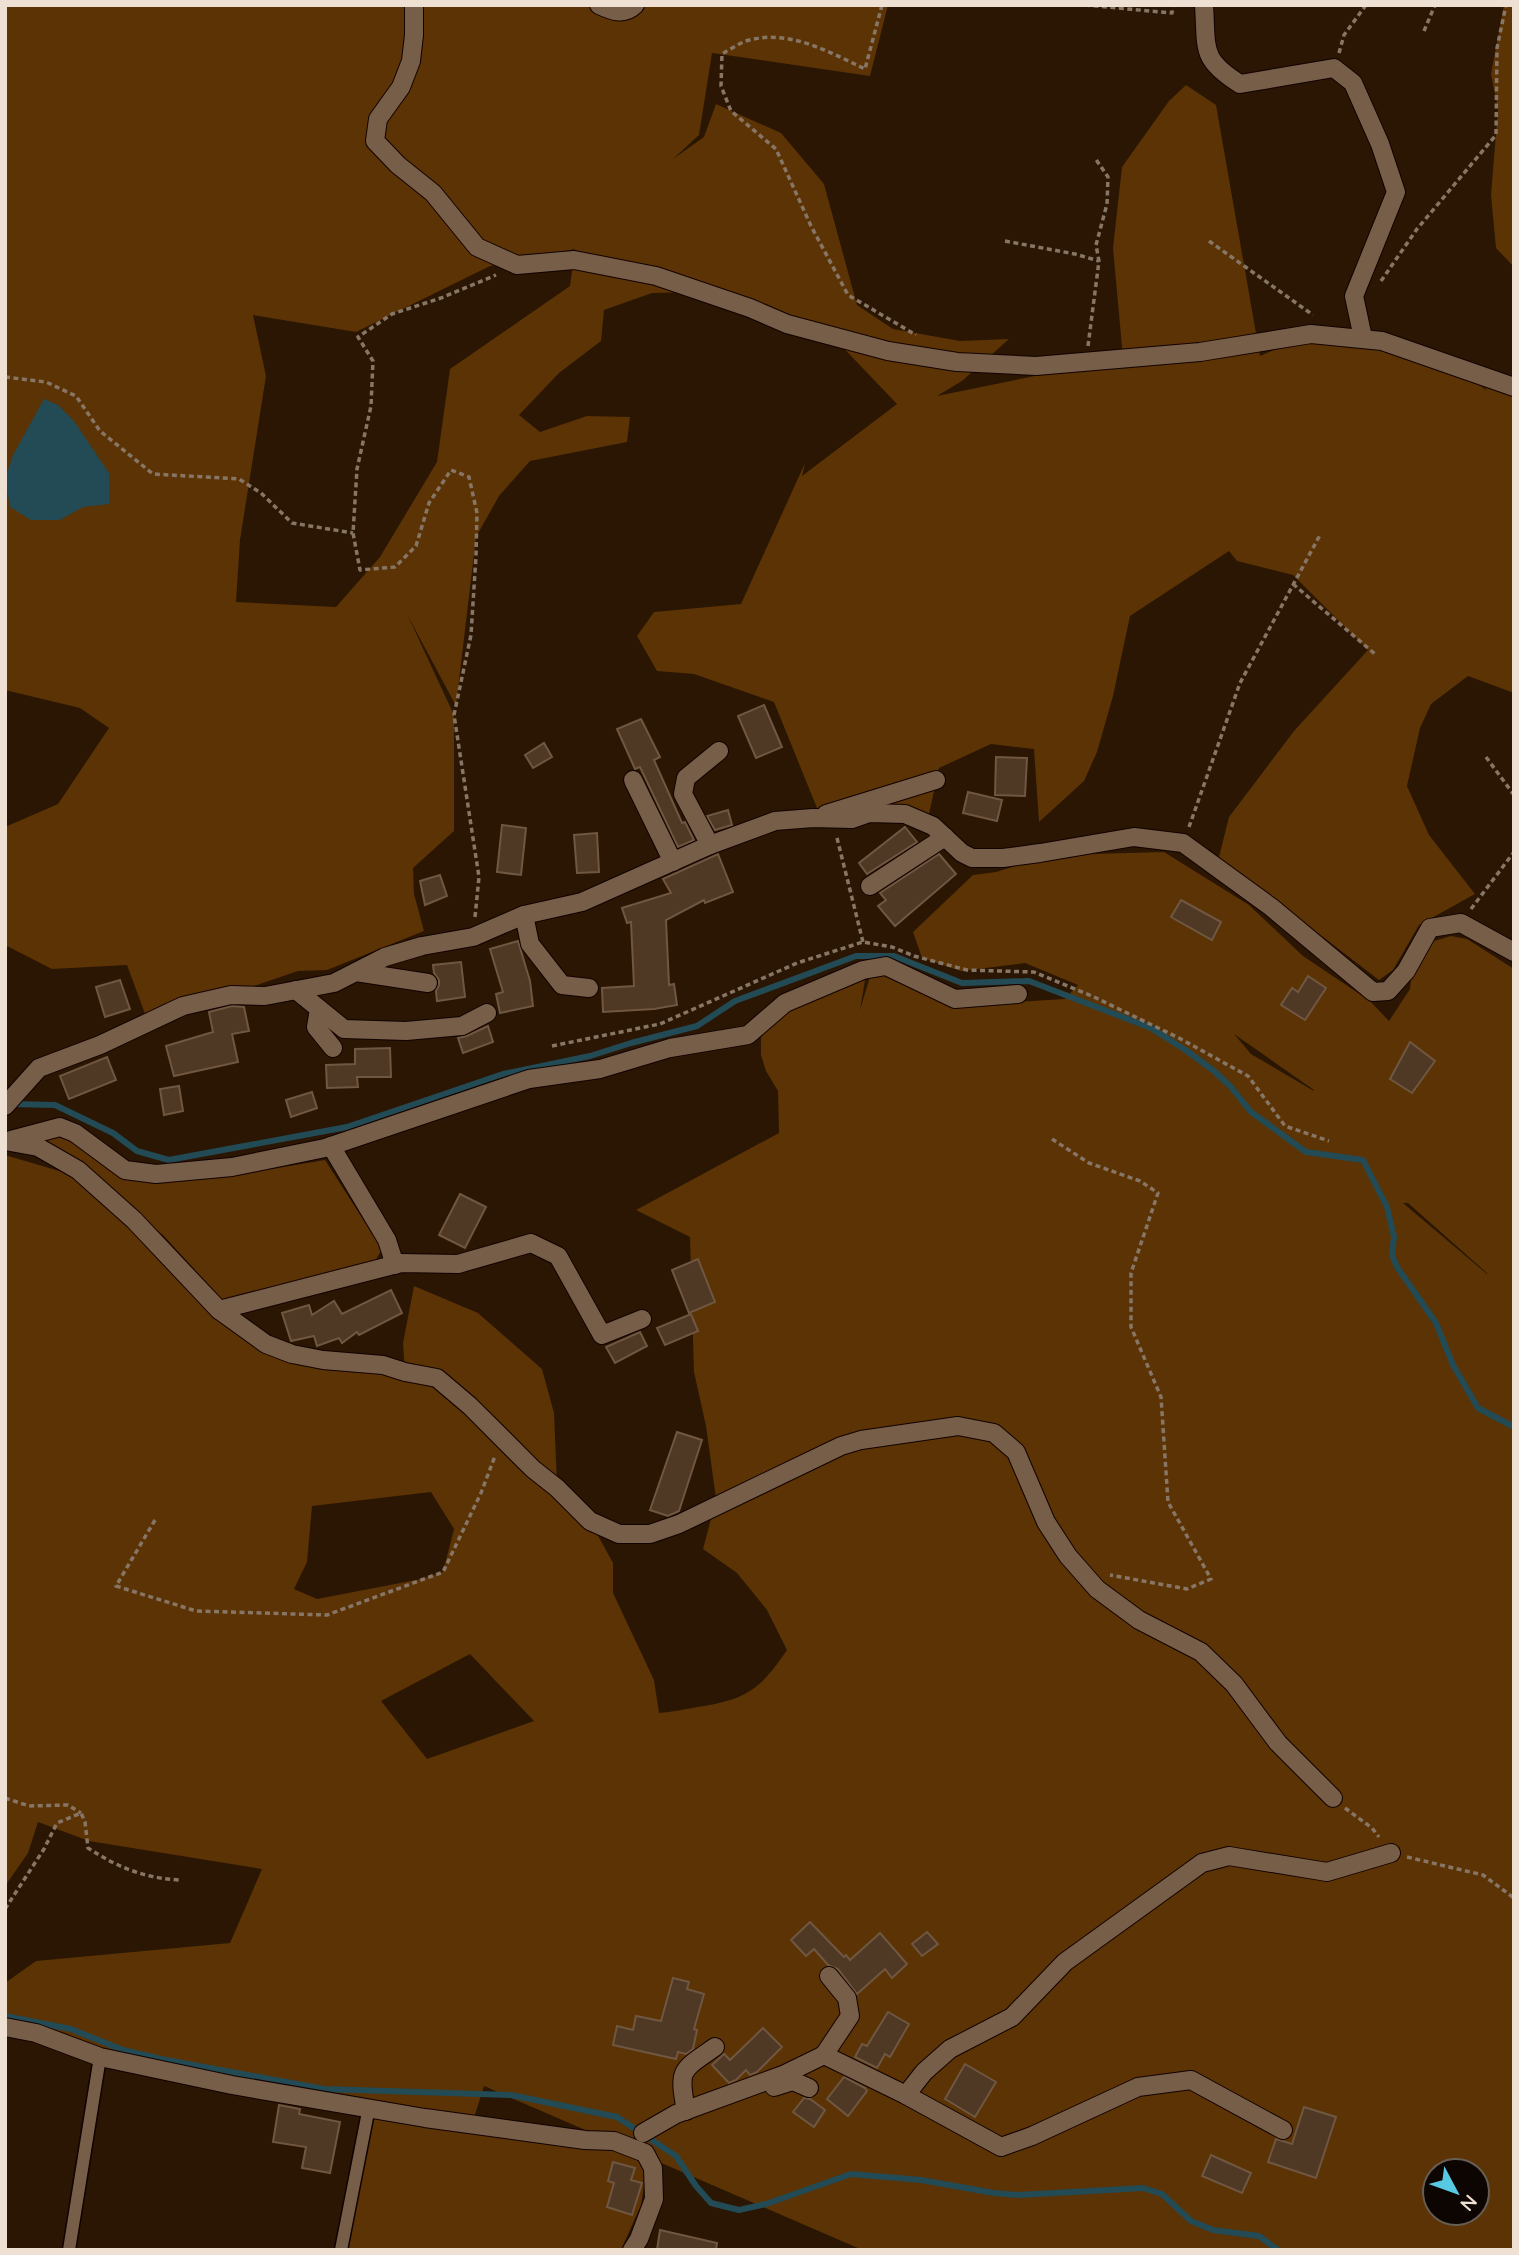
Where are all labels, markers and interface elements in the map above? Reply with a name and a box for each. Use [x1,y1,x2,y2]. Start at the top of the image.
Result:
north arrow [1421,2157,1491,2227]
text: N [1455,2190,1482,2216]

